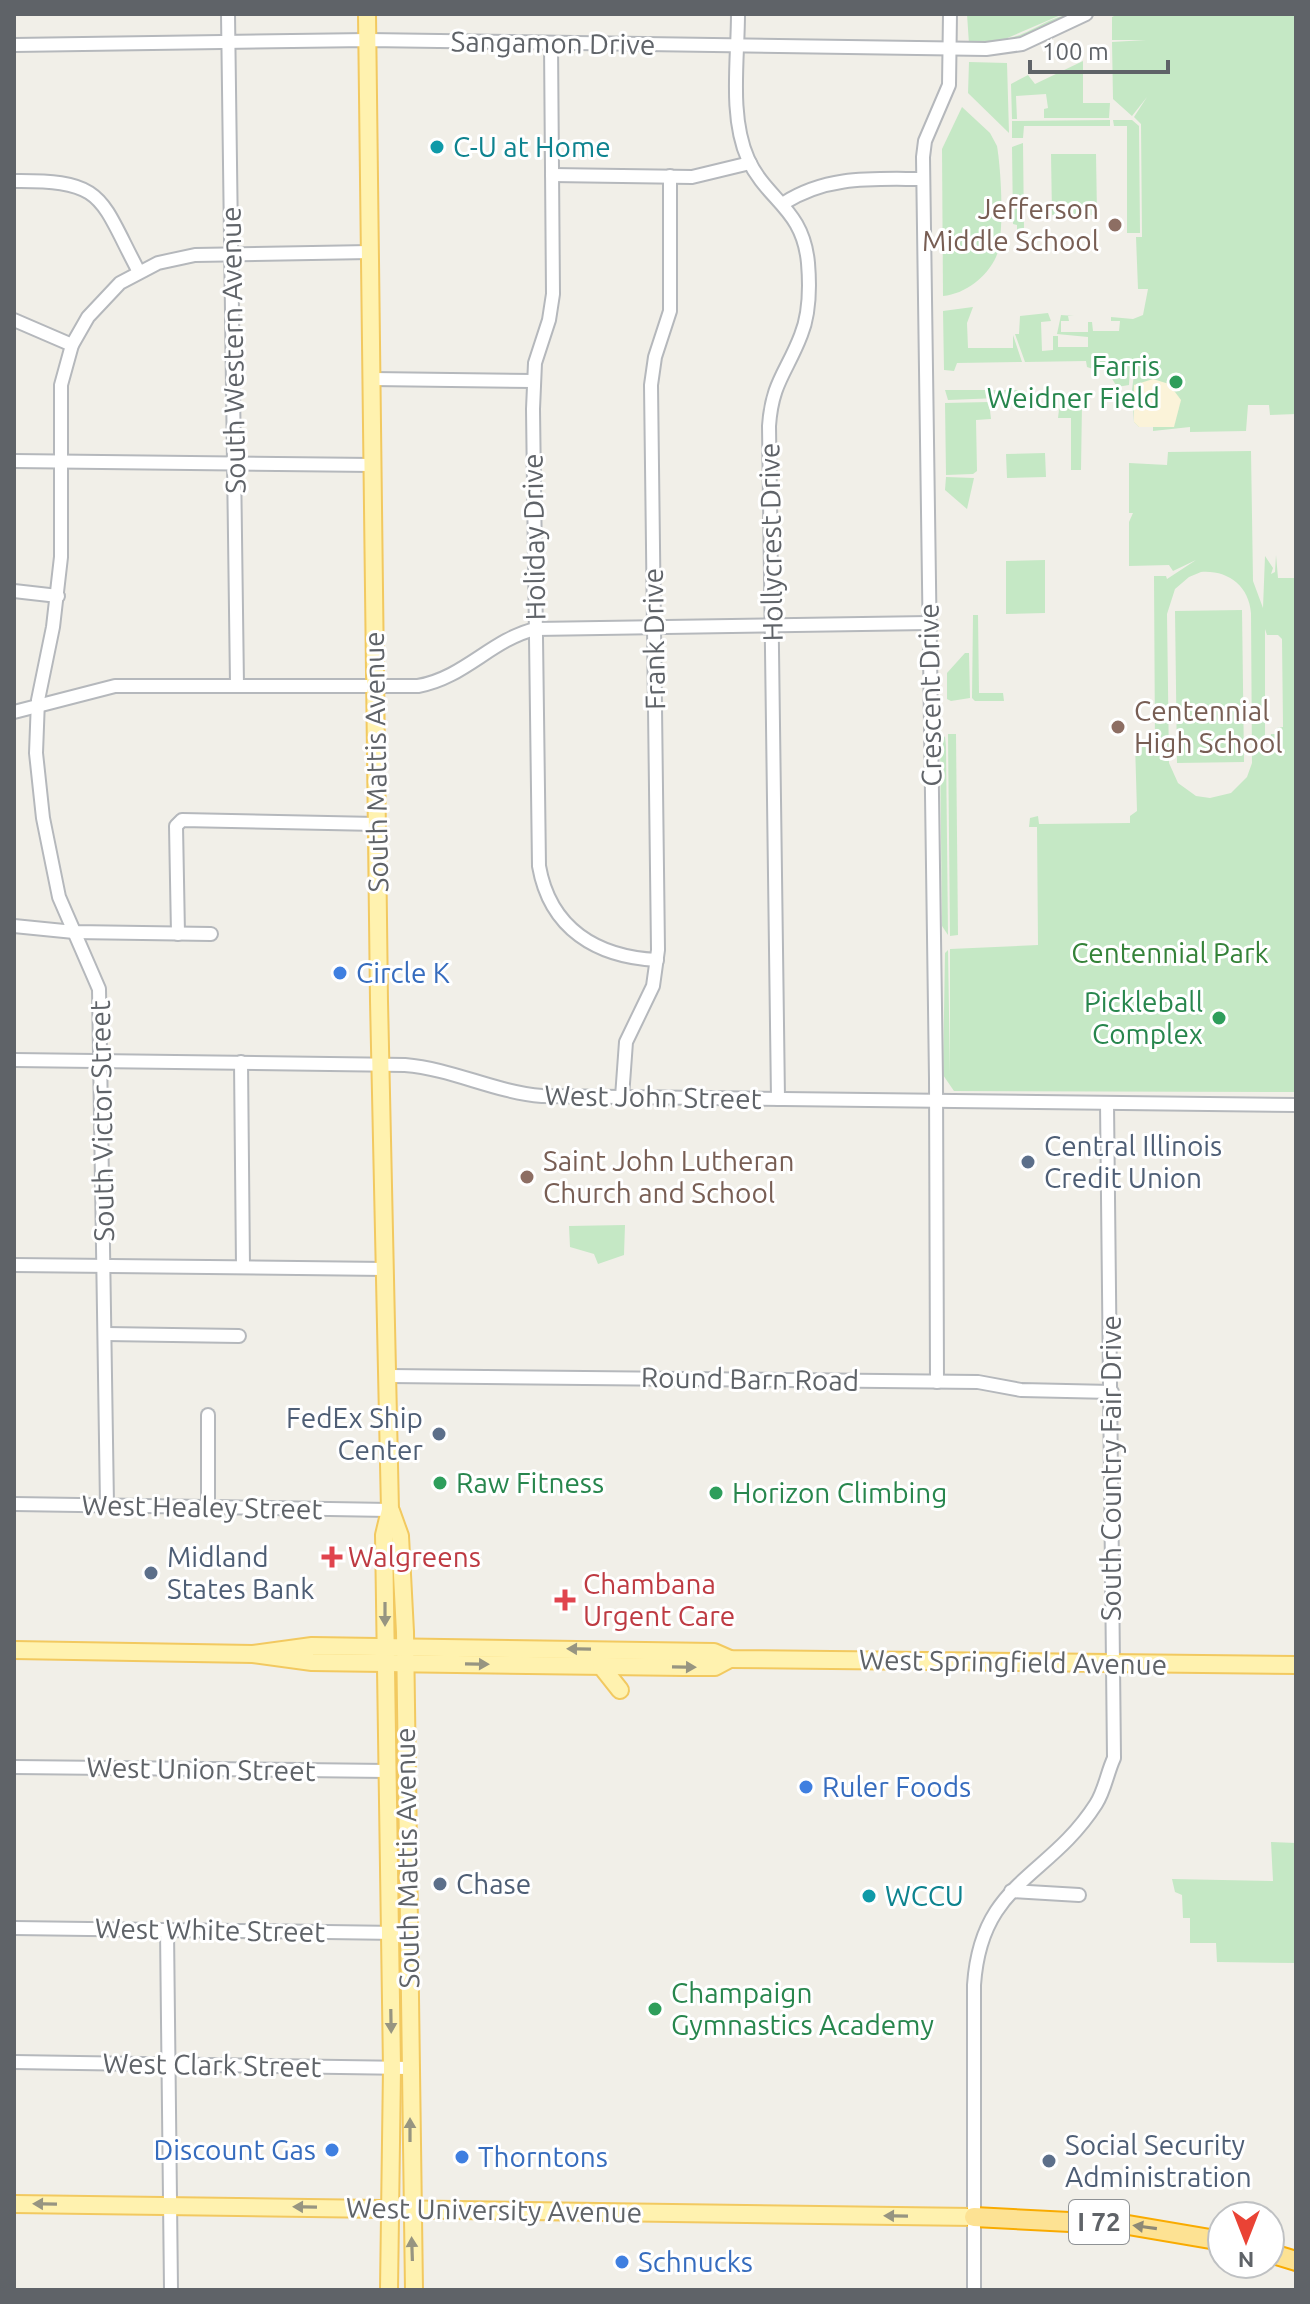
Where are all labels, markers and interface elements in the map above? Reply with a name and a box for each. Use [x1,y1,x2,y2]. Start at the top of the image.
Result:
scale bar [1030,24,1168,74]
street label: Sangamon Drive [450,25,656,60]
text: 100 m [1042,38,1109,65]
place label: C-U at Home [453,131,611,162]
marker: C-U at Home [428,138,446,156]
place label: Jefferson Middle School [922,193,1099,256]
street label: South Western Avenue [214,206,251,494]
marker: Jefferson Middle School [1106,216,1124,234]
place label: Farris Weidner Field [987,350,1160,413]
marker: Farris Weidner Field [1167,373,1185,391]
street label: Hollycrest Drive [753,442,788,642]
street label: Holiday Drive [517,453,550,621]
street label: Frank Drive [637,568,670,710]
street label: Crescent Drive [912,603,947,787]
street label: South Mattis Avenue [358,631,393,893]
place label: Centennial High School [1134,695,1283,758]
marker: Centennial High School [1109,718,1127,736]
park label: Centennial Park [1071,937,1269,968]
place label: Circle K [356,957,450,988]
marker: Circle K [331,964,349,982]
place label: Pickleball Complex [1084,986,1203,1049]
street label: South Victor Street [84,1000,119,1242]
marker: Pickleball Complex [1210,1009,1228,1027]
street label: West John Street [544,1079,762,1114]
place label: Central Illinois Credit Union [1044,1130,1222,1193]
place label: Saint John Lutheran Church and School [543,1145,795,1208]
marker: Central Illinois Credit Union [1019,1153,1037,1171]
marker: Saint John Lutheran Church and School [518,1168,536,1186]
street label: South Country Fair Drive [1095,1315,1126,1621]
street label: Round Barn Road [641,1361,859,1396]
place label: FedEx Ship Center [286,1402,423,1465]
marker: FedEx Ship Center [430,1425,448,1443]
place label: Raw Fitness [456,1467,604,1498]
marker: Raw Fitness [431,1474,449,1492]
place label: Horizon Climbing [732,1477,947,1508]
marker: Horizon Climbing [707,1484,725,1502]
street label: West Healey Street [81,1489,323,1524]
place label: Midland States Bank [167,1541,314,1604]
place label: Walgreens [348,1541,481,1572]
marker: Walgreens [323,1548,341,1566]
marker: Midland States Bank [142,1564,160,1582]
place label: Chambana Urgent Care [583,1568,735,1631]
marker: Chambana Urgent Care [554,1589,576,1611]
one-way arrow [379,1602,391,1627]
one-way arrow [566,1643,591,1656]
street label: West Springfield Avenue [859,1643,1167,1680]
one-way arrow [465,1658,490,1670]
one-way arrow [672,1661,697,1673]
street label: South Mattis Avenue [389,1727,424,1989]
street label: West Union Street [86,1751,316,1786]
place label: Ruler Foods [822,1771,971,1802]
marker: Ruler Foods [797,1778,815,1796]
place label: Chase [456,1868,531,1899]
marker: Chase [431,1875,449,1893]
place label: WCCU [885,1880,964,1911]
marker: WCCU [860,1887,878,1905]
street label: West White Street [95,1912,325,1947]
place label: Champaign Gymnastics Academy [671,1977,934,2040]
marker: Champaign Gymnastics Academy [646,2000,664,2018]
one-way arrow [384,2009,397,2034]
street label: West Clark Street [102,2047,322,2082]
one-way arrow [404,2117,416,2142]
place label: Social Security Administration [1065,2129,1252,2192]
place label: Discount Gas [153,2134,316,2165]
marker: Discount Gas [323,2141,341,2159]
place label: Thorntons [478,2141,608,2172]
marker: Thorntons [453,2148,471,2166]
marker: Social Security Administration [1040,2152,1058,2170]
street label: West University Avenue [346,2191,642,2228]
one-way arrow [32,2198,57,2210]
road number: I 72 [1069,2200,1129,2244]
north arrow [1206,2200,1286,2280]
one-way arrow [292,2201,317,2213]
one-way arrow [883,2210,908,2223]
one-way arrow [1132,2220,1157,2233]
one-way arrow [406,2236,419,2261]
place label: Schnucks [638,2246,753,2277]
text: N [1238,2248,1254,2273]
marker: Schnucks [613,2253,631,2271]

